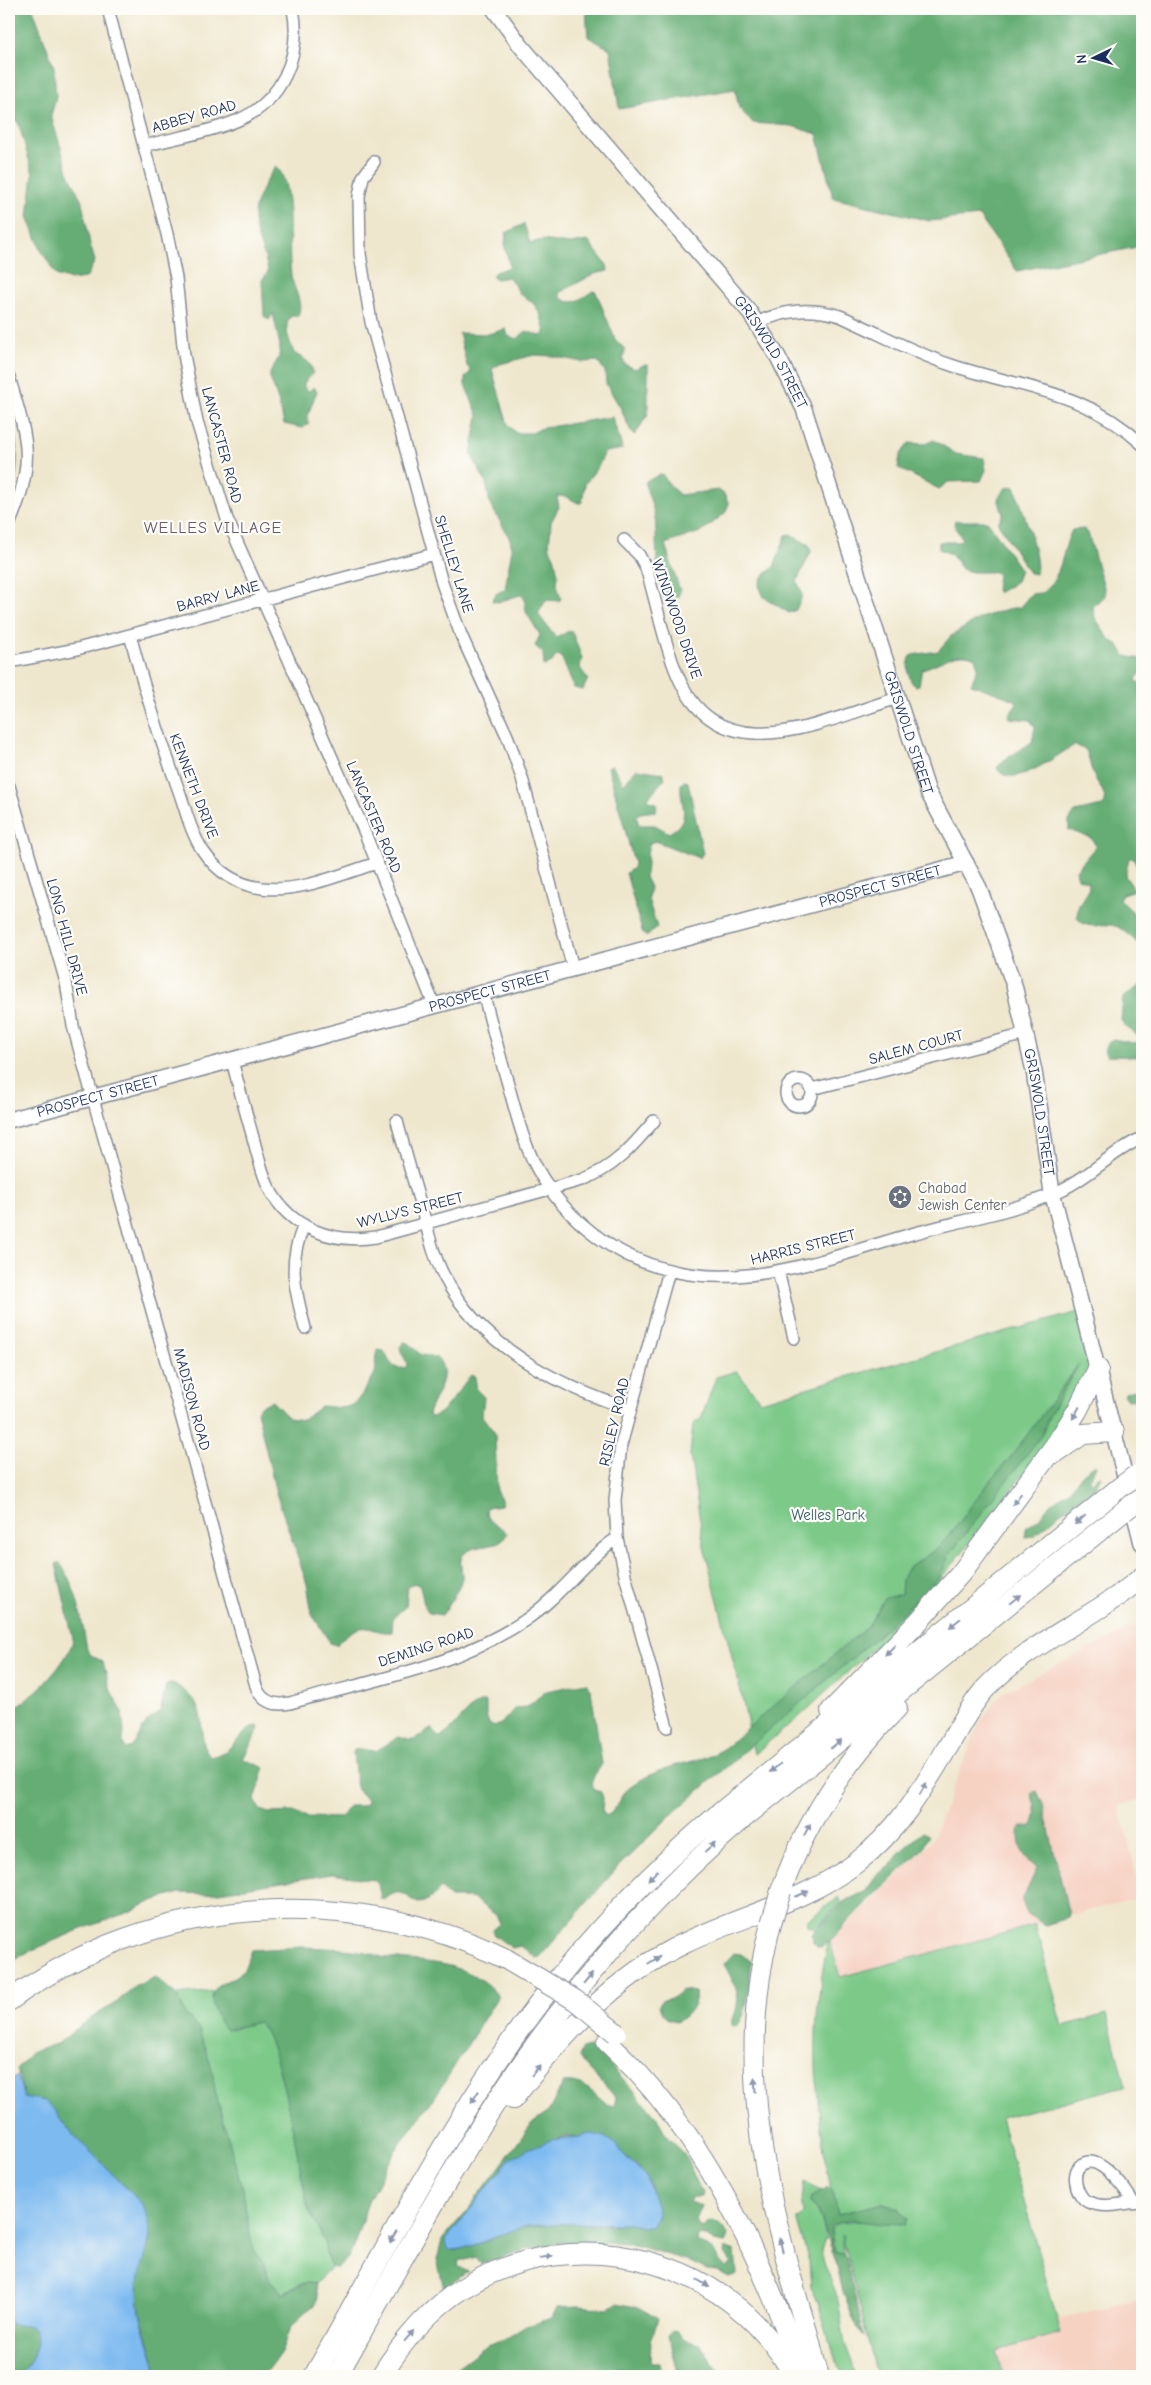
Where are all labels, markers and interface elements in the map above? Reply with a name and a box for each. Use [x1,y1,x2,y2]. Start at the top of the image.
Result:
north arrow [1068,32,1118,82]
text: N [1073,54,1090,64]
street label: ABBEY ROAD [150,95,238,137]
street label: GRISWOLD STREET [730,292,811,412]
street label: LANCASTER ROAD [198,385,246,505]
street label: SHELLEY LANE [431,513,477,615]
district label: WELLES VILLAGE [144,519,282,537]
street label: WINDWOOD DRIVE [648,557,706,681]
street label: BARRY LANE [175,576,261,616]
street label: GRISWOLD STREET [880,668,937,797]
street label: KENNETH DRIVE [166,731,222,841]
street label: LANCASTER ROAD [342,758,406,876]
street label: PROSPECT STREET [817,861,943,911]
street label: LONG HILL DRIVE [43,877,91,997]
street label: PROSPECT STREET [427,966,553,1016]
street label: SALEM COURT [867,1026,965,1068]
street label: GRISWOLD STREET [1020,1047,1059,1177]
street label: PROSPECT STREET [35,1071,161,1121]
place label: Chabad Jewish Center [918,1179,1006,1214]
synagogue icon: Chabad Jewish Center [887,1184,913,1210]
street label: WYLLYS STREET [355,1188,465,1232]
street label: HARRIS STREET [749,1225,858,1269]
street label: MADISON ROAD [170,1346,214,1452]
street label: RISLEY ROAD [595,1376,633,1468]
one-way arrow [1071,1406,1080,1419]
one-way arrow [1011,1492,1022,1505]
park label: Welles Park [791,1506,866,1524]
one-way arrow [1075,1514,1087,1526]
one-way arrow [1008,1594,1021,1605]
one-way arrow [949,1618,962,1629]
street label: DEMING ROAD [376,1623,476,1671]
one-way arrow [885,1644,897,1656]
one-way arrow [829,1739,842,1750]
one-way arrow [769,1763,782,1774]
one-way arrow [918,1783,927,1796]
one-way arrow [803,1823,811,1837]
one-way arrow [704,1842,717,1853]
one-way arrow [647,1869,659,1881]
one-way arrow [795,1889,809,1897]
one-way arrow [647,1956,661,1965]
one-way arrow [582,1972,593,1985]
one-way arrow [530,2064,541,2077]
one-way arrow [750,2076,758,2092]
one-way arrow [470,2090,480,2104]
one-way arrow [388,2230,397,2244]
one-way arrow [777,2237,785,2252]
one-way arrow [539,2253,555,2261]
one-way arrow [697,2279,710,2288]
one-way arrow [403,2330,414,2343]

